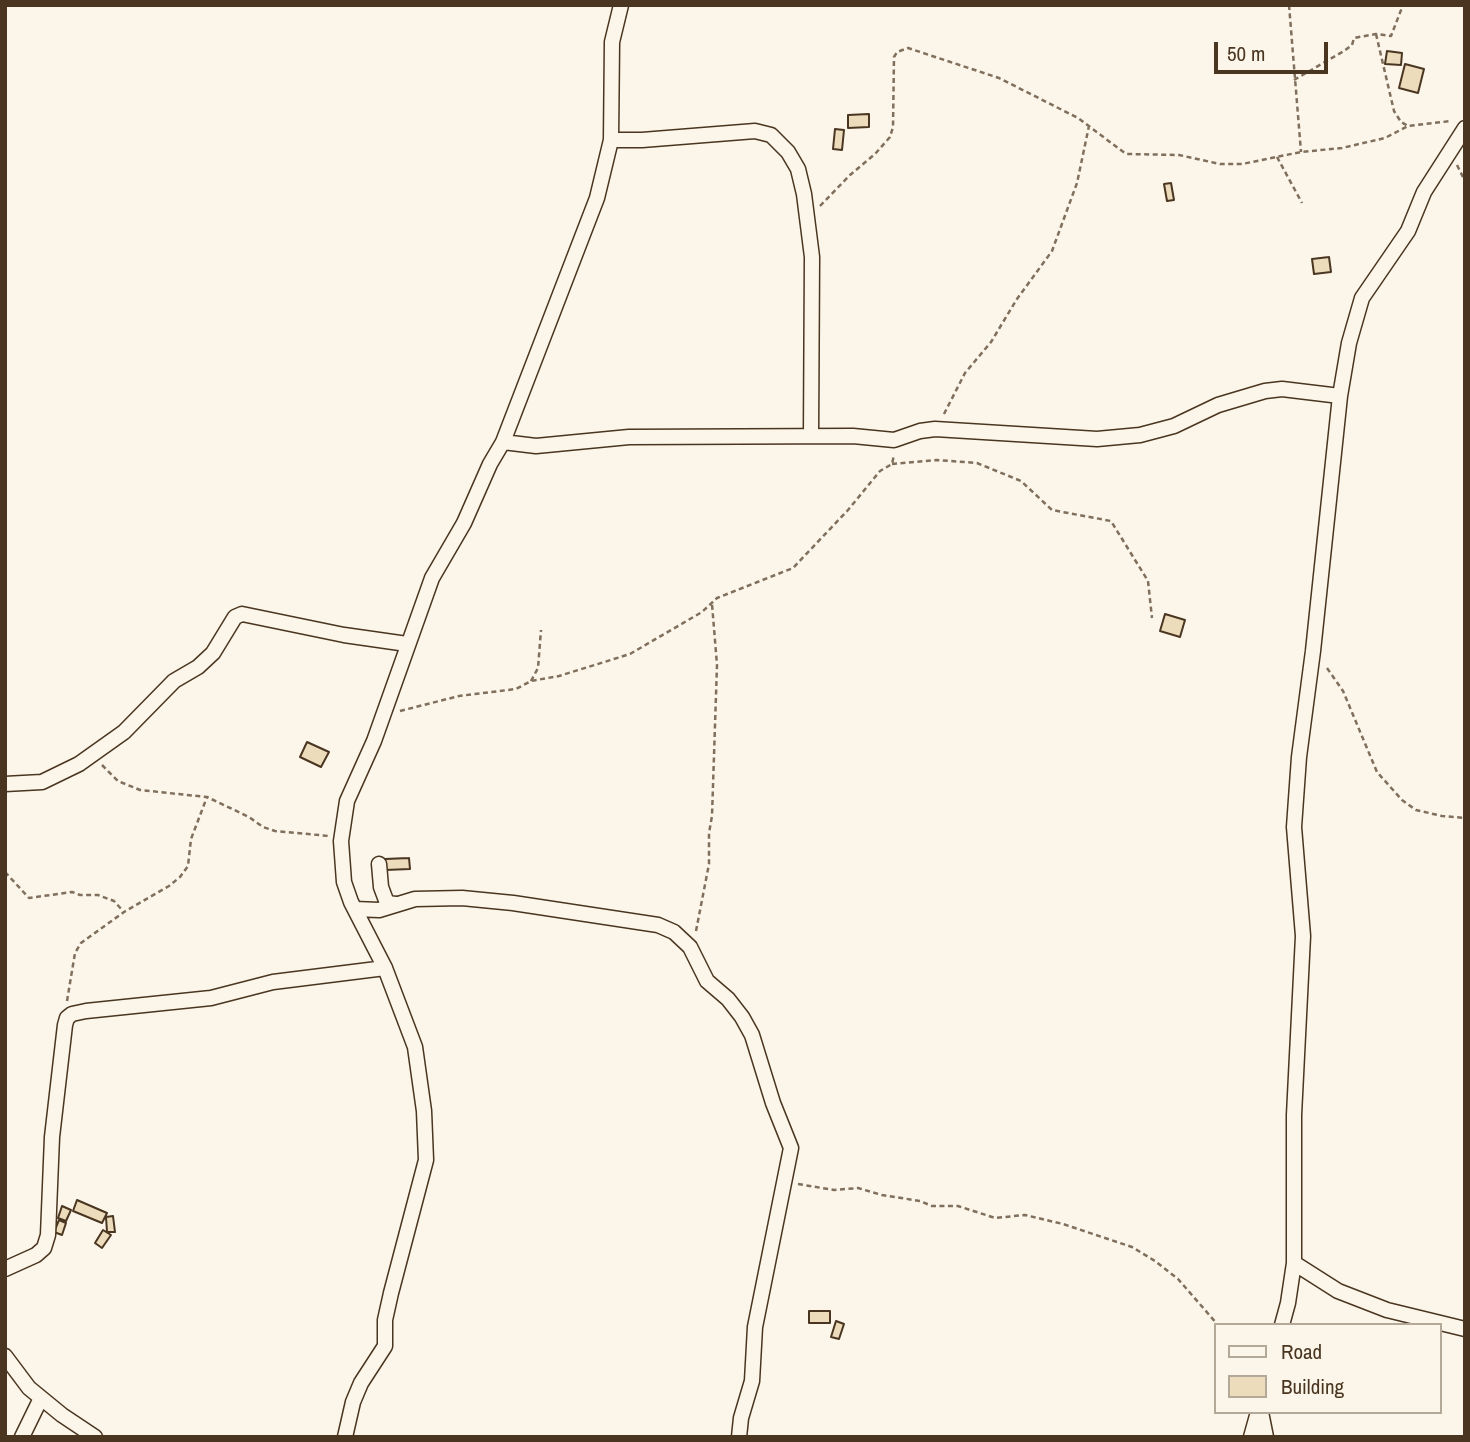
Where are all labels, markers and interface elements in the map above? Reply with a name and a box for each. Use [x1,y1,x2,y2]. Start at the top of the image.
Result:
scale bar [1218,28,1332,72]
text: 50 m [1227,39,1265,68]
legend [1214,1323,1442,1414]
text: Road [1281,1337,1322,1366]
text: Building [1281,1372,1344,1401]

